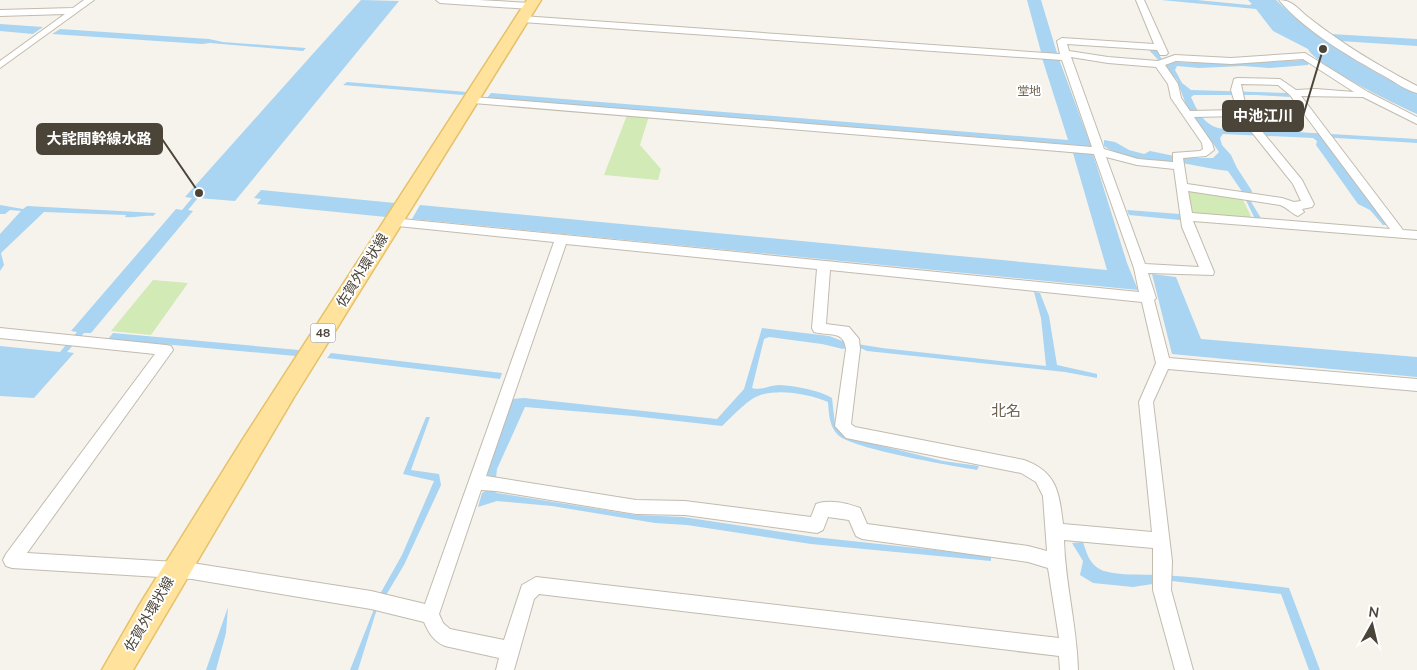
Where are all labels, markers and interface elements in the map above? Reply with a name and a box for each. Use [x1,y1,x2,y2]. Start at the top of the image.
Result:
district label: 堂地 [1017,83,1041,99]
callout: 中池江川 [1223,101,1303,131]
text: 中池江川 [1233,106,1293,126]
callout: 大詫間幹線水路 [37,124,162,154]
text: 大詫間幹線水路 [46,129,152,149]
street label: 佐賀外環状線 [332,230,393,311]
road number: 48 [310,323,336,342]
district label: 北名 [991,401,1021,421]
street label: 佐賀外環状線 [120,573,179,655]
north arrow [1347,600,1397,650]
text: N [1367,602,1380,623]

